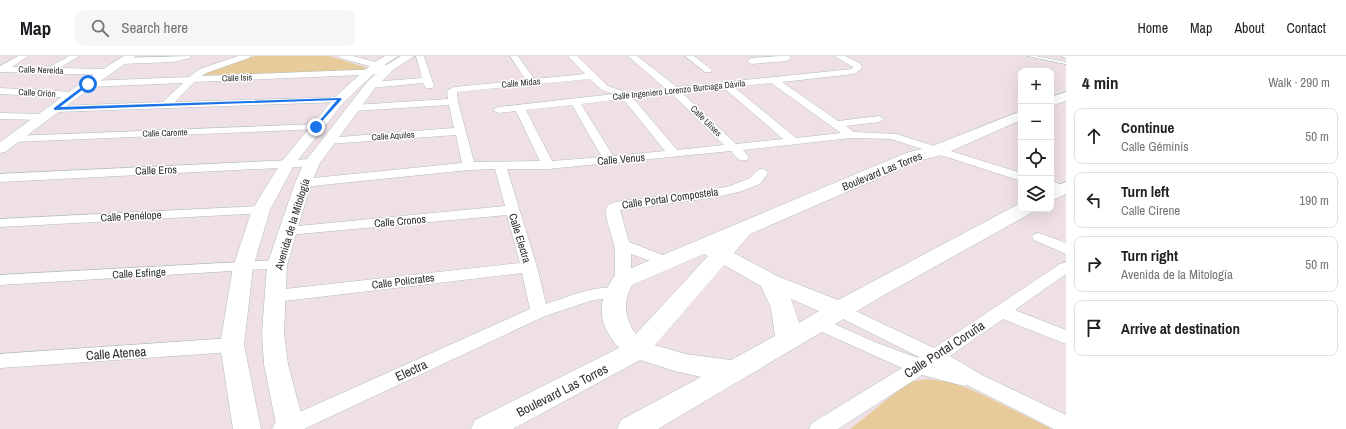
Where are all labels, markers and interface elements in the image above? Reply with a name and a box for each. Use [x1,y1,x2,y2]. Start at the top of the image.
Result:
search box [75,10,355,46]
text: Map [20,15,51,41]
icon: search [89,17,111,39]
text: Search here [121,17,188,38]
text: Home [1137,19,1168,37]
text: Map [1190,19,1212,37]
text: About [1234,19,1264,37]
text: Contact [1286,19,1326,37]
street label: Calle Nereida [18,63,64,77]
map controls [1018,68,1054,212]
button: + [1018,68,1054,104]
street label: Calle Isis [222,71,253,85]
text: 4 min [1082,71,1118,94]
text: Walk · 290 m [1268,74,1330,91]
route start [79,75,97,93]
street label: Calle Midas [501,75,541,91]
street label: Calle Ingeniero Lorenzo Burciaga Dávila [612,77,746,103]
street label: Calle Orión [18,86,56,100]
street label: Calle Ulises [688,103,724,139]
button: − [1018,104,1054,140]
text: Continue [1121,117,1174,138]
route end [307,118,325,136]
icon: ahead [1083,125,1105,147]
street label: Calle Caronte [142,126,188,140]
street label: Calle Aquiles [371,128,415,143]
text: 50 m [1305,128,1329,145]
text: Calle Géminis [1121,138,1189,155]
button: locate [1018,140,1054,176]
street label: Boulevard Las Torres [840,148,925,193]
street label: Calle Venus [596,150,646,168]
street label: Calle Eros [135,162,178,178]
button: layers [1018,176,1054,212]
street label: Avenida de la Mitología [271,177,313,272]
text: Turn left [1121,181,1169,202]
street label: Calle Portal Compostela [621,184,719,212]
icon: left [1083,189,1105,211]
text: 190 m [1299,192,1329,209]
text: Calle Cirene [1121,202,1180,219]
street label: Calle Penélope [100,207,162,225]
street label: Calle Cronos [373,212,427,230]
street label: Calle Electra [506,212,534,264]
text: Turn right [1121,245,1178,266]
icon: right [1083,253,1105,275]
text: 50 m [1305,256,1329,273]
street label: Calle Esfinge [112,265,166,281]
text: Avenida de la Mitología [1121,266,1233,283]
street label: Calle Policrates [371,270,436,292]
street label: Calle Portal Coruña [901,317,988,382]
icon: arrive [1083,317,1105,339]
text: Arrive at destination [1121,318,1240,339]
street label: Calle Atenea [85,343,147,364]
street label: Electra [393,356,430,385]
street label: Boulevard Las Torres [514,360,611,421]

